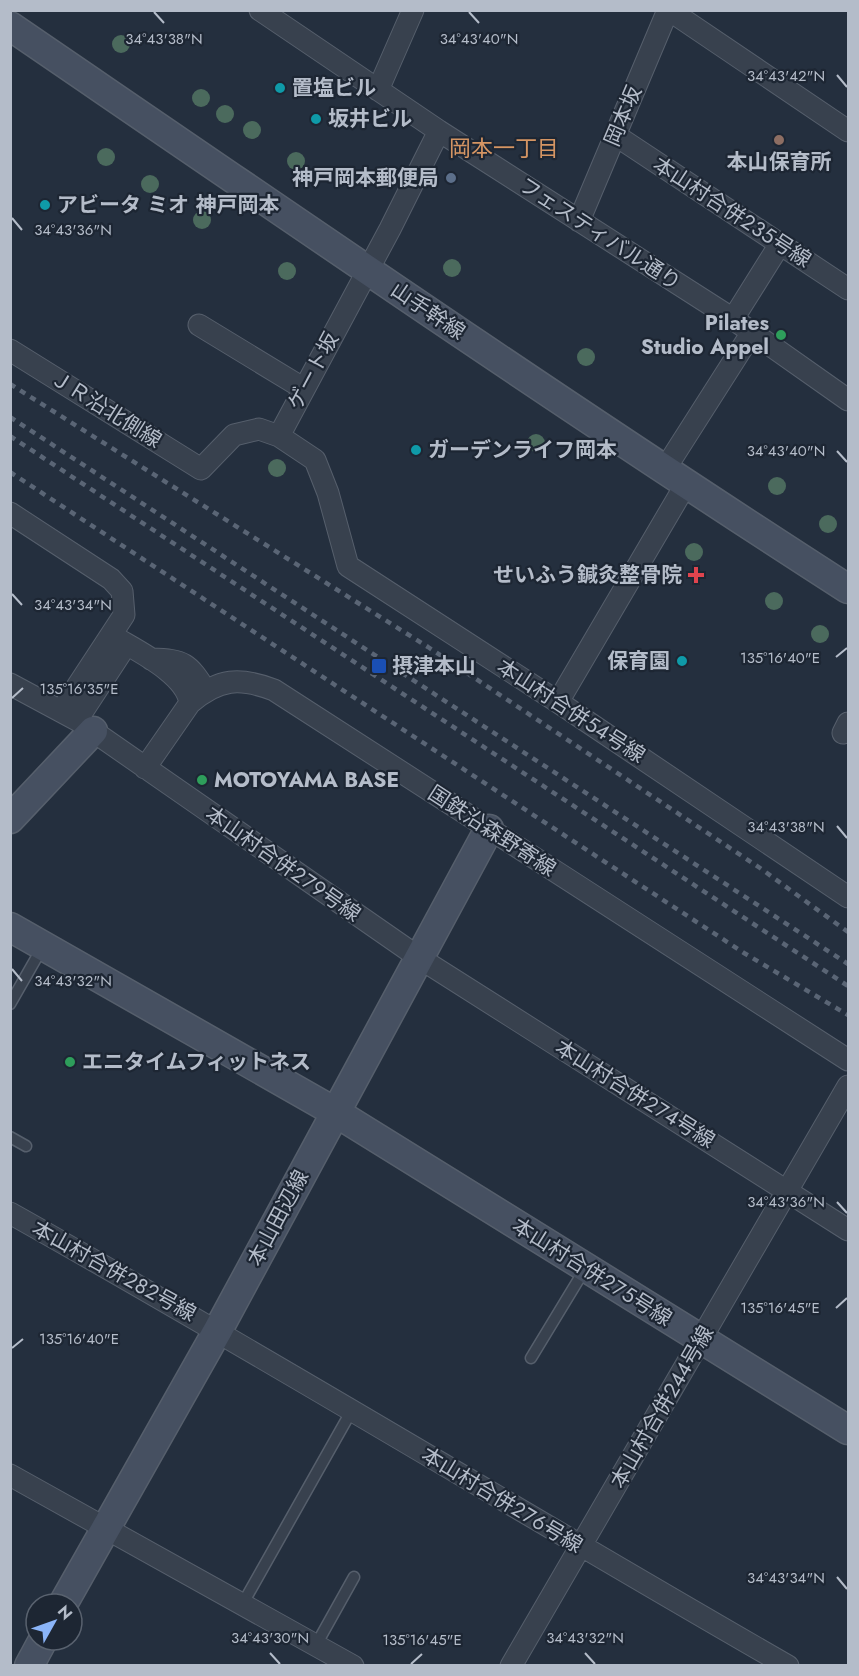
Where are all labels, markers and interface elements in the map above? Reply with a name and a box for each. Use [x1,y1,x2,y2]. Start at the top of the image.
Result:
text: 34°43'38"N [125,28,203,50]
text: 34°43'40"N [440,28,518,50]
text: 34°43'42"N [747,65,825,87]
place label: 置塩ビル [292,73,376,103]
marker: 置塩ビル [273,81,287,95]
street label: 岡本坂 [597,81,649,151]
place label: 坂井ビル [328,104,412,134]
marker: 坂井ビル [309,112,323,126]
district label: 岡本一丁目 [449,132,559,164]
marker: 本山保育所 [772,133,786,147]
place label: 本山保育所 [727,147,832,177]
street label: 本山村合併２３５号線 [647,149,817,275]
place label: 神戸岡本郵便局 [292,163,439,193]
street label: フェスティバル通り [513,170,687,298]
marker: 神戸岡本郵便局 [444,171,458,185]
place label: アビータ ミオ 神戸岡本 [57,190,280,220]
marker: アビータ ミオ 神戸岡本 [38,198,52,212]
text: 34°43'36"N [34,219,112,241]
street label: 山手幹線 [385,275,471,347]
place label: Pilates Studio Appel [641,308,769,362]
street label: ゲート坂 [280,327,346,415]
marker: Pilates Studio Appel [774,328,788,342]
street label: ＪＲ沿北側線 [45,363,167,455]
place label: ガーデンライフ岡本 [428,435,617,465]
text: 34°43'40"N [747,440,825,462]
marker: ガーデンライフ岡本 [409,443,423,457]
place label: せいふう鍼灸整骨院 [493,560,682,590]
marker: せいふう鍼灸整骨院 [687,566,705,584]
text: 34°43'34"N [34,594,112,616]
place label: 保育園 [607,646,670,676]
text: 135°16'40"E [740,647,820,669]
place label: 摂津本山 [392,651,476,681]
street label: 本山村合併５４号線 [491,652,651,770]
marker: 保育園 [675,654,689,668]
marker: 摂津本山 [370,657,388,675]
text: 135°16'35"E [39,678,119,700]
place label: MOTOYAMA BASE [214,765,399,795]
marker: MOTOYAMA BASE [195,773,209,787]
street label: 国鉄沿森野寄線 [422,778,562,884]
street label: 本山村合併２７９号線 [199,799,367,929]
text: 34°43'38"N [747,816,825,838]
text: 34°43'32"N [34,970,112,992]
street label: 本山村合併２７４号線 [549,1033,721,1155]
place label: エニタイムフィットネス [82,1047,311,1077]
marker: エニタイムフィットネス [63,1055,77,1069]
street label: 本山田辺線 [240,1165,316,1271]
text: 34°43'36"N [747,1191,825,1213]
street label: 本山村合併２７５号線 [506,1211,678,1333]
street label: 本山村合併２８２号線 [26,1213,202,1329]
text: 135°16'45"E [740,1297,820,1319]
street label: 本山村合併２４４号線 [603,1320,721,1494]
text: 135°16'40"E [39,1328,119,1350]
street label: 本山村合併２７６号線 [416,1440,588,1560]
text: 34°43'34"N [747,1567,825,1589]
north arrow [24,1592,84,1652]
text: N [52,1600,78,1625]
text: 34°43'30"N [231,1627,309,1649]
text: 34°43'32"N [546,1627,624,1649]
text: 135°16'45"E [382,1629,462,1651]

